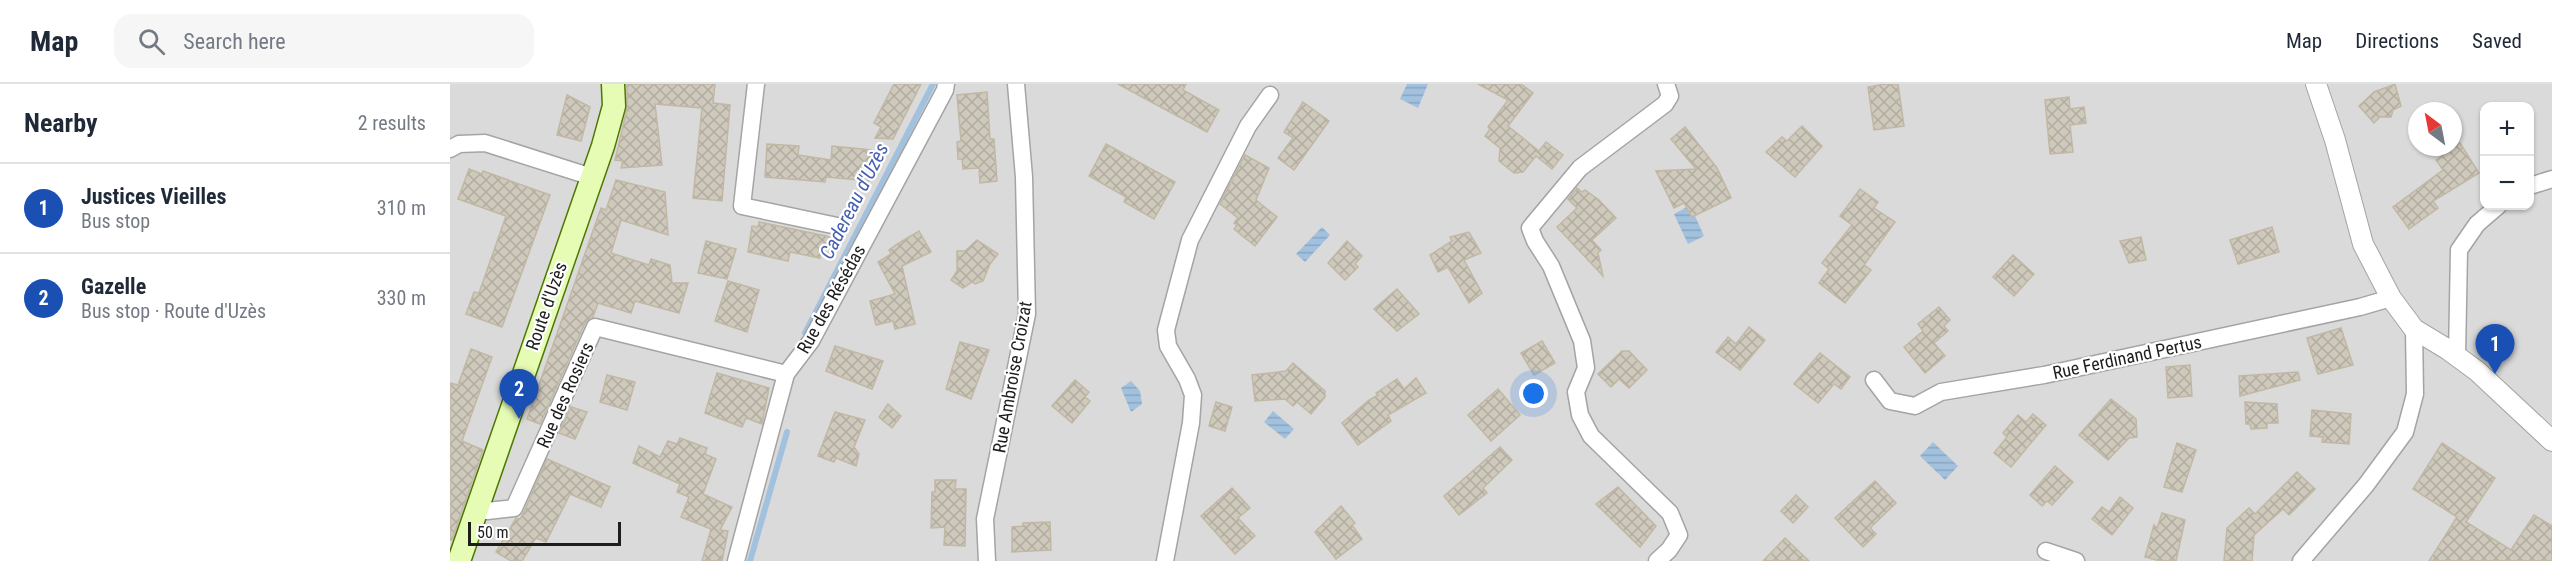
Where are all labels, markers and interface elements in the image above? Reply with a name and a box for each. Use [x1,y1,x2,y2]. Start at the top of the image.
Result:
search box [114,14,534,68]
text: Map [30,25,78,58]
icon: search [135,25,168,58]
text: Search here [183,29,286,54]
text: Map [2286,29,2322,53]
text: Directions [2355,29,2439,53]
text: Saved [2472,29,2522,53]
north arrow [2408,102,2462,156]
map controls [2480,102,2534,210]
button: + [2480,102,2534,156]
text: Nearby [24,108,98,138]
text: 2 results [358,111,426,135]
water label: Cadereau d'Uzès [814,139,894,263]
button: − [2480,156,2534,210]
text: Justices Vieilles [81,184,227,209]
text: 1 [38,196,49,220]
text: 310 m [377,196,426,220]
text: Bus stop [81,209,150,233]
street label: Rue des Résédas [793,241,869,357]
street label: Route d'Uzès [521,259,571,353]
text: Gazelle [81,274,146,299]
text: 2 [38,286,49,310]
text: 330 m [377,286,426,310]
text: Bus stop · Route d'Uzès [81,299,266,323]
street label: Rue Ambroise Croizat [988,300,1036,454]
pin: 1 [2476,324,2514,374]
street label: Rue Ferdinand Pertus [2051,331,2203,383]
street label: Rue des Rosiers [532,339,598,451]
pin: 2 [500,370,538,419]
your location [1519,379,1548,408]
scale bar [468,519,621,546]
text: 50 m [477,523,509,542]

